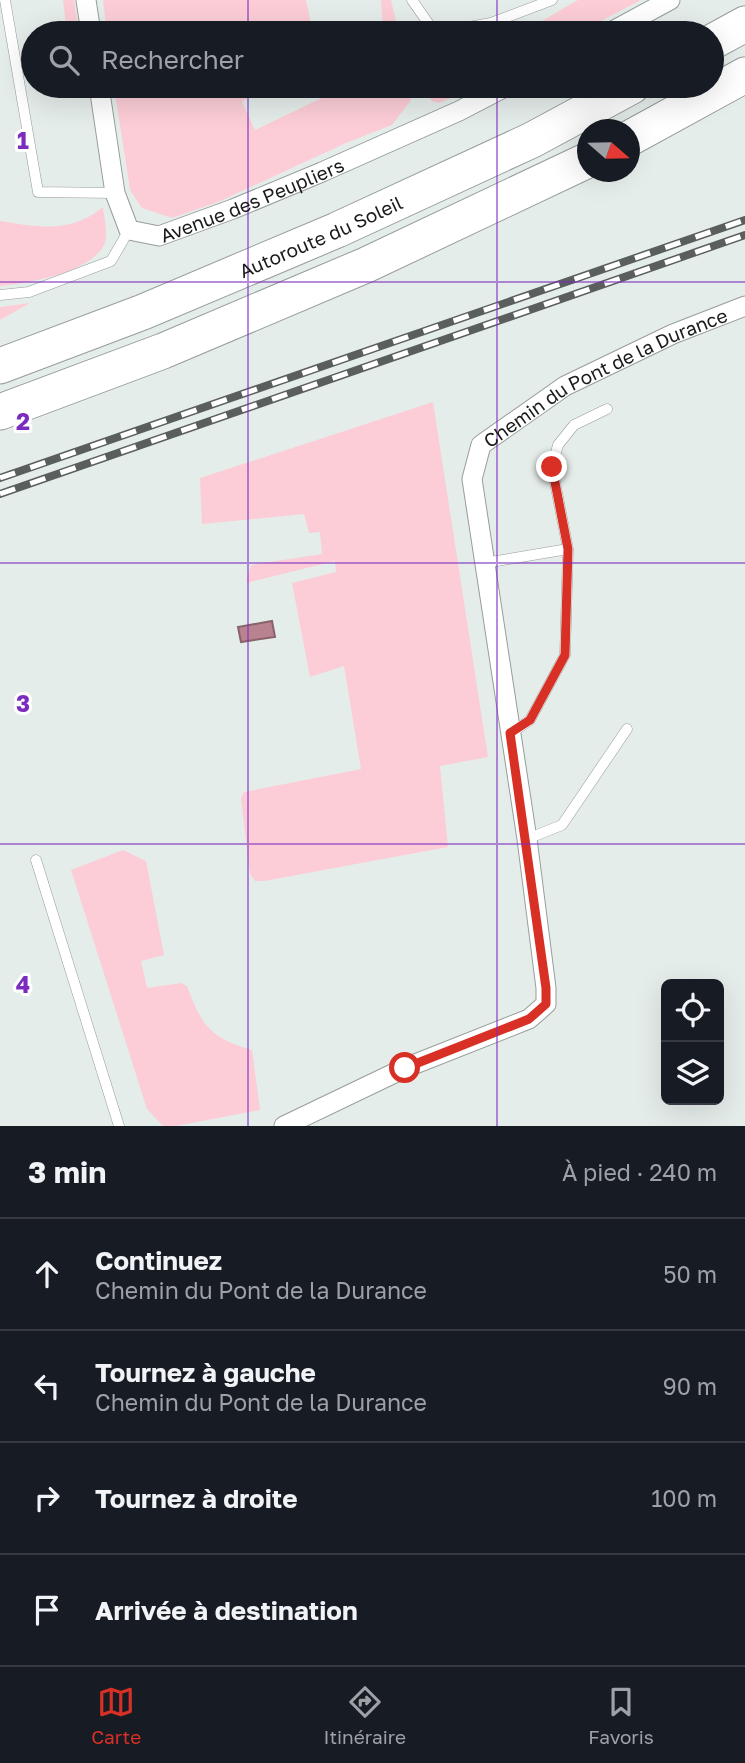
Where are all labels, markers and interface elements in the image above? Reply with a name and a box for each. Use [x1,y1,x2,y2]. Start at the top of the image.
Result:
search box [21,21,724,98]
icon: search [45,41,83,79]
text: Rechercher [101,44,244,75]
north arrow [577,119,640,182]
text: 1 [17,126,29,154]
street label: Avenue des Peupliers [157,152,347,246]
street label: Autoroute du Soleil [235,190,406,282]
street label: Chemin du Pont de la Durance [478,303,730,452]
text: 2 [16,407,30,435]
route end [536,451,567,482]
text: 3 [16,689,30,717]
text: 4 [16,970,30,998]
map controls [661,979,724,1105]
button: locate [661,979,724,1042]
button: layers [661,1042,724,1105]
route start [389,1052,420,1083]
text: 3 min [28,1154,106,1190]
text: À pied · 240 m [562,1158,717,1186]
text: Continuez [95,1245,222,1276]
icon: ahead [28,1255,66,1293]
text: 50 m [663,1260,717,1288]
text: Chemin du Pont de la Durance [95,1276,427,1304]
text: Tournez à gauche [95,1357,316,1388]
icon: left [28,1367,66,1405]
text: 90 m [663,1372,717,1400]
text: Chemin du Pont de la Durance [95,1388,427,1416]
icon: right [28,1479,66,1517]
text: Tournez à droite [95,1483,298,1514]
text: 100 m [651,1484,717,1512]
icon: arrive [28,1591,66,1629]
text: Arrivée à destination [95,1595,358,1626]
tab: Carte [91,1683,141,1748]
tab: Itinéraire [323,1683,406,1748]
tab: Favoris [588,1683,654,1748]

